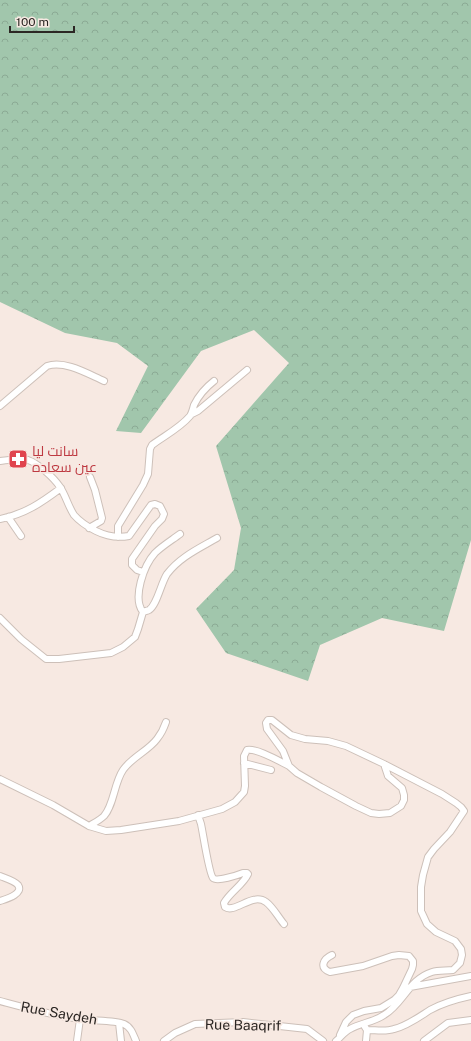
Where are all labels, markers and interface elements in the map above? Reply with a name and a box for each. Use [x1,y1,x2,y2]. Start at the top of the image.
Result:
scale bar [10,8,74,34]
text: 100 m [16,15,49,29]
place label: سانت ليا عين سعاده [32,443,97,475]
pharmacy icon: سانت ليا عين سعاده [7,448,29,470]
street label: Rue Saydeh [20,998,98,1028]
street label: Rue Baaqrif [205,1016,282,1034]

